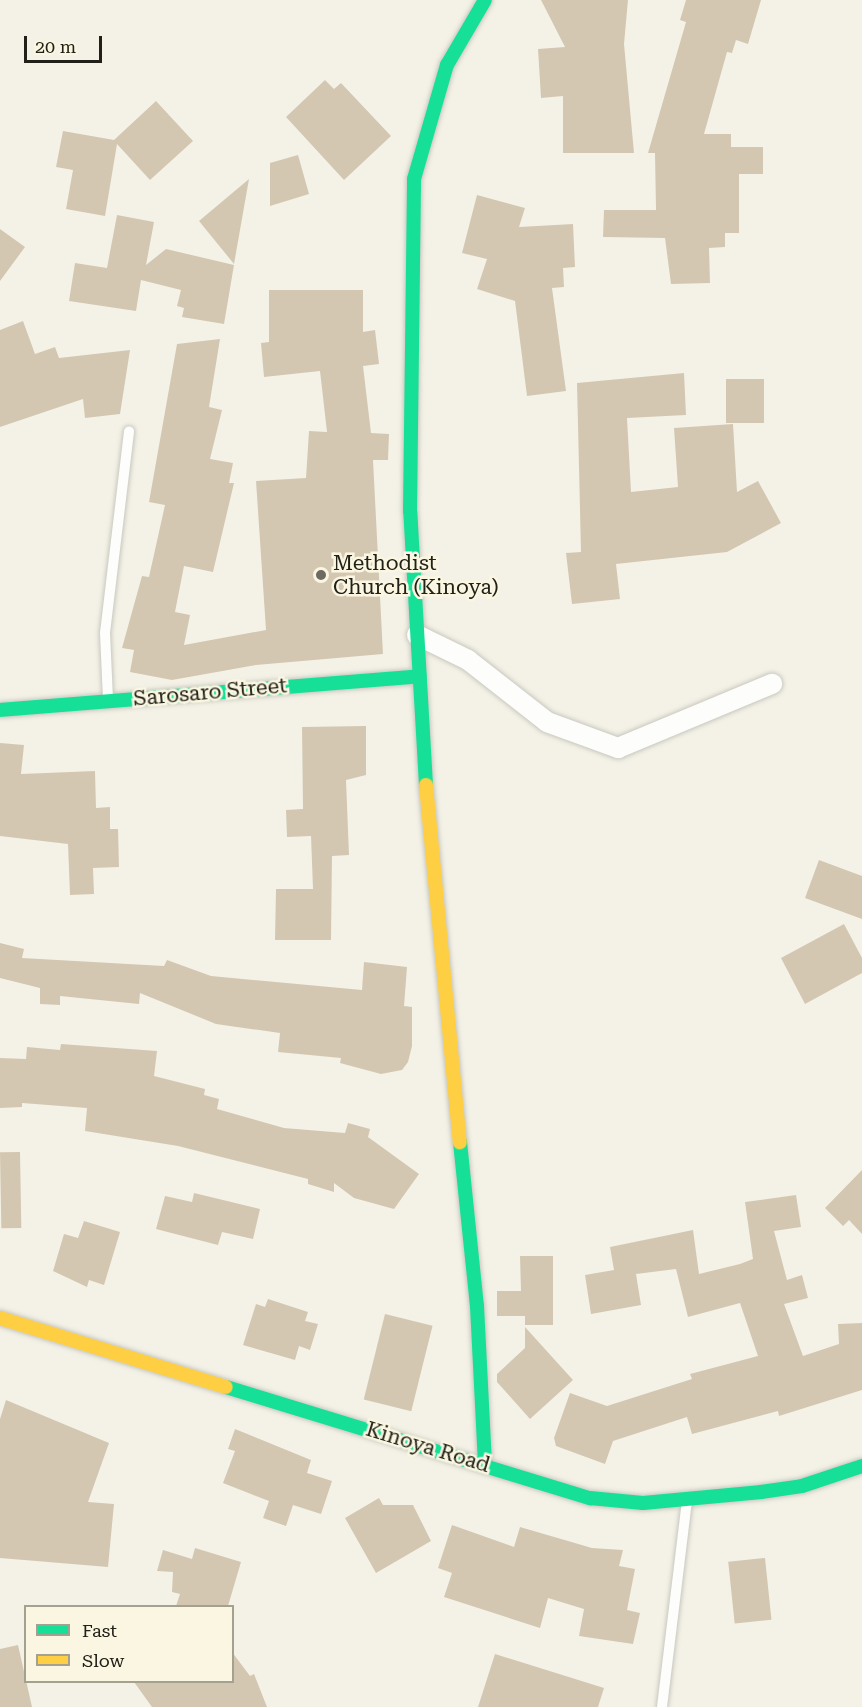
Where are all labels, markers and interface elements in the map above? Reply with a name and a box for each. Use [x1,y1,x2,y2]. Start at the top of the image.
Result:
scale bar [27,24,105,62]
text: 20 m [35,36,76,57]
place label: Methodist Church (Kinoya) [333,550,499,600]
marker: Methodist Church (Kinoya) [314,568,328,582]
street label: Sarosaro Street [132,673,288,711]
street label: Kinoya Road [363,1416,493,1478]
legend [24,1605,234,1683]
text: Fast [82,1620,117,1641]
text: Slow [82,1650,124,1671]

